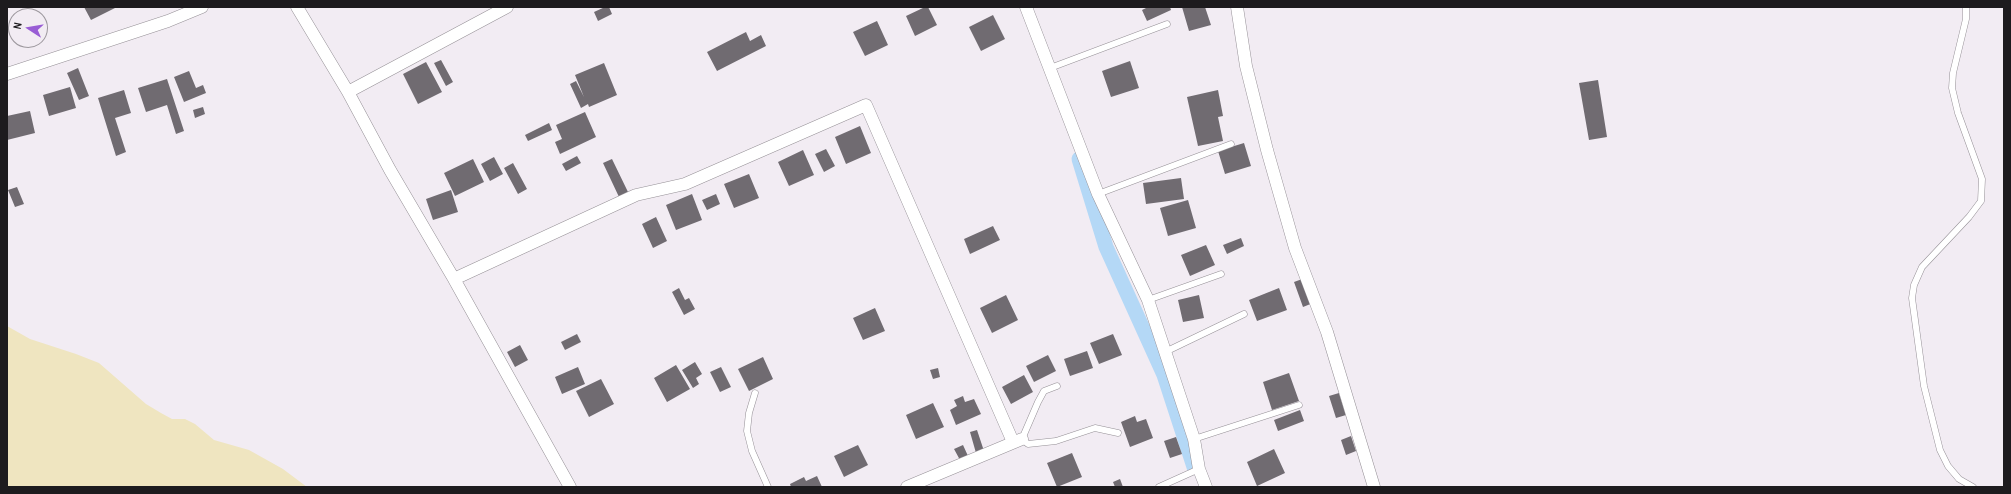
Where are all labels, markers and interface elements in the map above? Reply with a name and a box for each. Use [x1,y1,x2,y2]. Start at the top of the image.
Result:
north arrow [8,8,48,48]
text: N [10,21,25,30]

